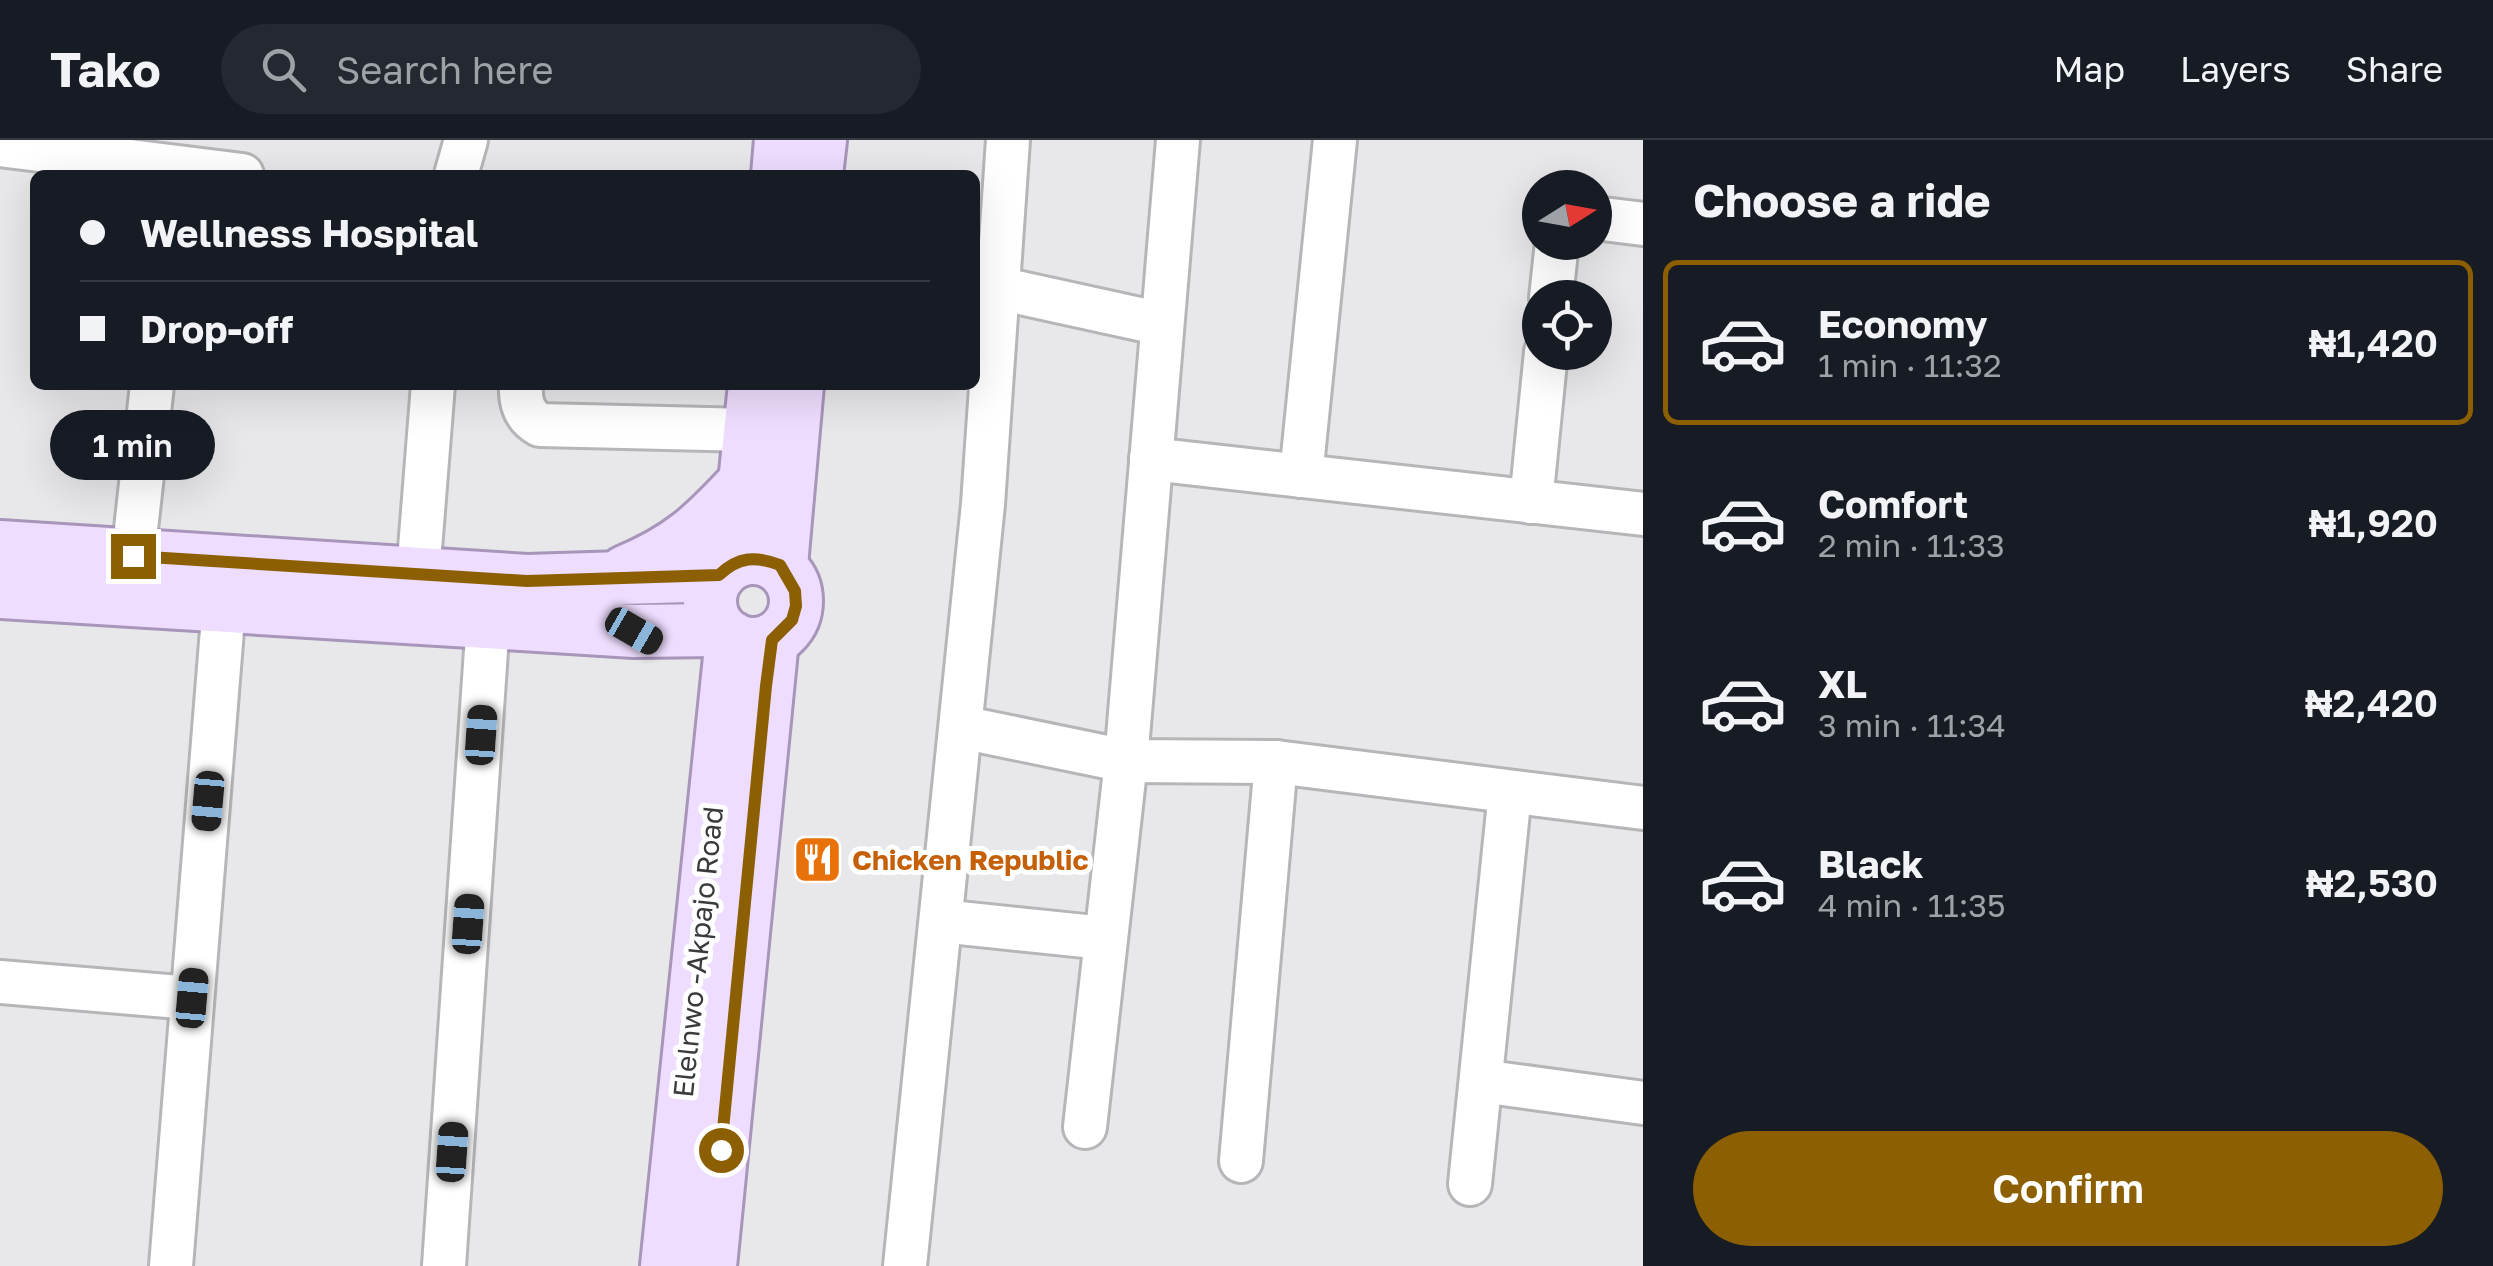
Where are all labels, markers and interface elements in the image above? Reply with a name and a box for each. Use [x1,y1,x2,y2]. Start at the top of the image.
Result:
search box [221,24,921,114]
text: Tako [50,40,161,98]
icon: search [256,42,311,97]
text: Search here [336,47,554,92]
text: Map [2054,48,2125,90]
text: Layers [2180,48,2291,90]
text: Share [2346,48,2443,90]
north arrow [1522,170,1612,260]
map controls [1522,170,1612,370]
text: Choose a ride [1693,173,1991,227]
text: Wellness Hospital [140,210,478,255]
button: locate [1522,280,1612,370]
icon: car [1698,298,1788,388]
text: Economy [1818,301,1987,346]
text: Drop-off [140,306,293,351]
text: ₦1,420 [2309,320,2438,365]
text: 1 min · 11:32 [1818,346,2002,384]
callout: 1 min [51,411,216,481]
text: 1 min [92,426,173,464]
icon: car [1698,478,1788,568]
text: Comfort [1818,481,1968,526]
text: ₦1,920 [2309,500,2438,545]
text: 2 min · 11:33 [1818,526,2005,564]
route end [111,534,156,579]
car [601,603,667,659]
icon: car [1698,658,1788,748]
text: XL [1818,661,1867,706]
text: ₦2,420 [2305,680,2438,725]
car [464,704,498,766]
text: 3 min · 11:34 [1818,706,2006,744]
car [190,770,226,832]
street label: Elelnwo -Akpajo Road [666,805,729,1099]
restaurant icon: Chicken Republic [791,834,843,886]
icon: car [1698,838,1788,928]
text: Black [1818,841,1923,886]
place label: Chicken Republic [852,843,1089,876]
text: ₦2,530 [2306,860,2438,905]
text: 4 min · 11:35 [1818,886,2006,924]
car [451,893,485,955]
car [174,967,210,1029]
car [435,1121,469,1183]
route start [699,1128,744,1173]
button: Confirm [1693,1131,2443,1246]

